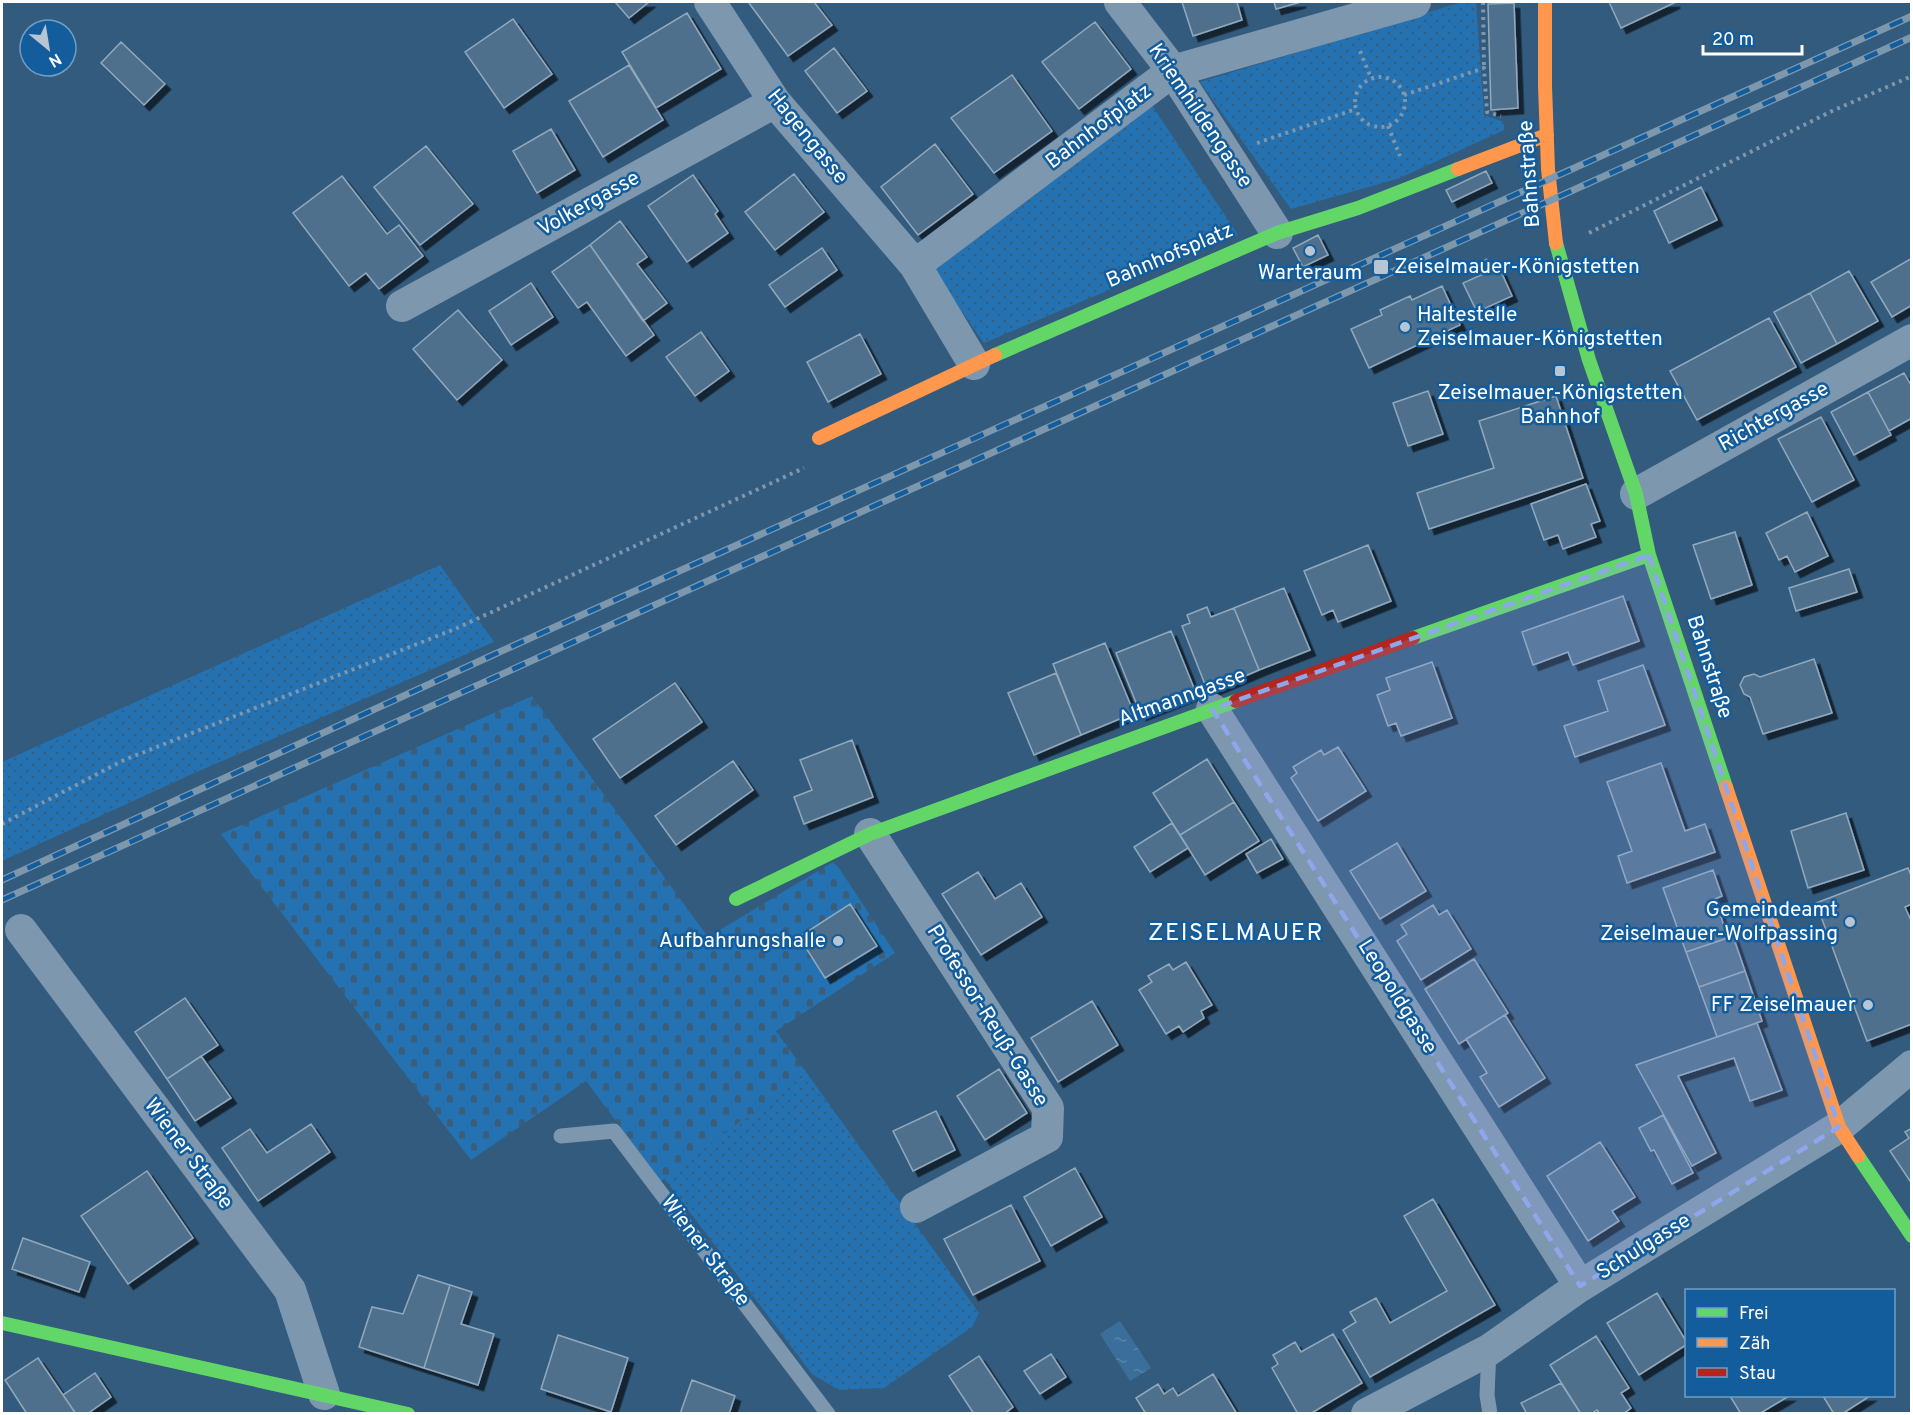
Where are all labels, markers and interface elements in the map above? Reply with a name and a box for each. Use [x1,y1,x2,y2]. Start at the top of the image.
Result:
north arrow [18,18,78,78]
scale bar [1703,18,1802,56]
text: 20 m [1712,29,1754,52]
street label: Kriemhildengasse [1142,39,1258,193]
text: N [45,48,64,71]
street label: Bahnhofplatz [1041,78,1157,176]
street label: Hagengasse [760,84,854,190]
street label: Bahnstraße [1513,120,1547,228]
street label: Volkergasse [533,165,645,243]
street label: Bahnhofsplatz [1102,217,1238,295]
marker: Warteraum [1303,244,1317,258]
place label: Zeiselmauer-Königstetten [1394,254,1640,281]
marker: Zeiselmauer-Königstetten [1372,258,1390,276]
place label: Warteraum [1258,260,1362,287]
place label: Haltestelle Zeiselmauer-Königstetten [1417,302,1663,353]
marker: Haltestelle Zeiselmauer-Königstetten [1398,320,1412,334]
marker: Zeiselmauer-Königstetten Bahnhof [1553,364,1567,378]
street label: Richtergasse [1714,376,1834,458]
place label: Zeiselmauer-Königstetten Bahnhof [1437,380,1683,431]
street label: Bahnstraße [1680,612,1738,722]
street label: Altmanngasse [1114,662,1250,734]
place label: Gemeindeamt Zeiselmauer-Wolfpassing [1600,897,1838,948]
marker: Gemeindeamt Zeiselmauer-Wolfpassing [1843,915,1857,929]
district label: ZEISELMAUER [1148,919,1324,949]
street label: Professor-Reuß-Gasse [920,920,1054,1112]
place label: Aufbahrungshalle [659,928,826,955]
marker: Aufbahrungshalle [831,934,845,948]
street label: Leopoldgasse [1351,935,1443,1059]
place label: FF Zeiselmauer [1711,992,1856,1019]
marker: FF Zeiselmauer [1861,998,1875,1012]
street label: Wiener Straße [137,1093,239,1215]
street label: Wiener Straße [654,1190,756,1312]
street label: Schulgasse [1592,1208,1696,1286]
legend [1685,1289,1895,1397]
text: Frei [1739,1303,1769,1326]
text: Zäh [1739,1333,1770,1356]
text: Stau [1739,1363,1776,1386]

